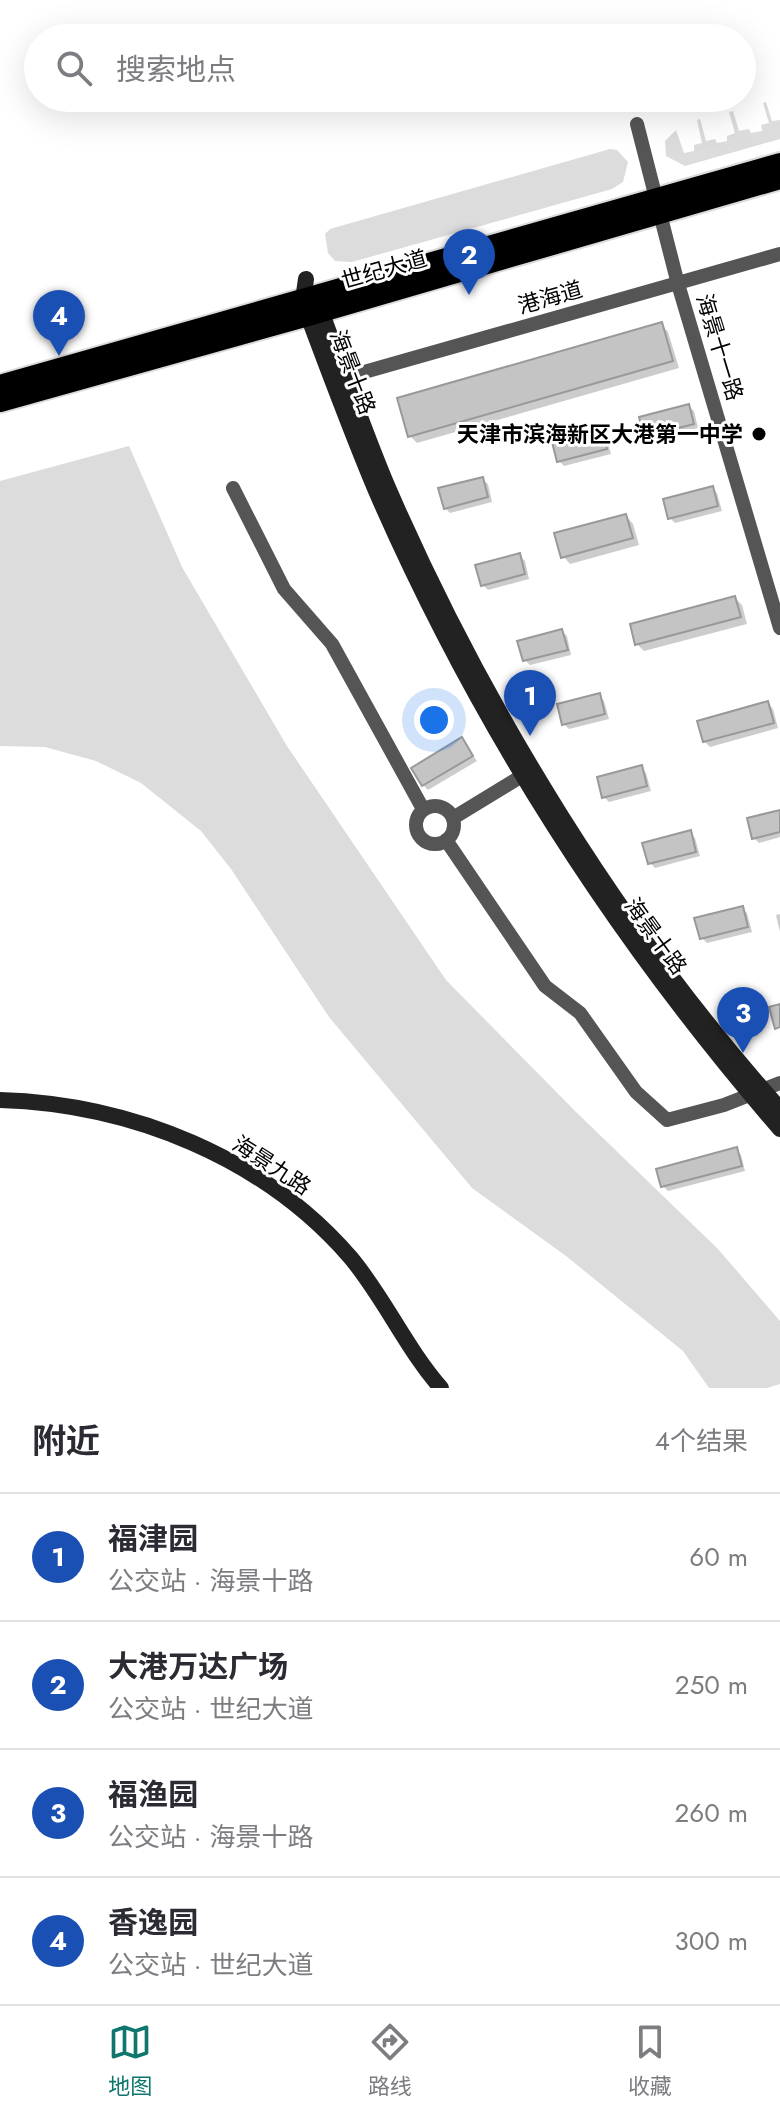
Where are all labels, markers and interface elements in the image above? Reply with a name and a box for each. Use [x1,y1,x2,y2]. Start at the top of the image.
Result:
search box [24,24,756,112]
icon: search [52,46,96,90]
text: 搜索地点 [116,48,236,91]
pin: 2 [443,229,495,295]
street label: 世纪大道 [337,241,431,297]
street label: 港海道 [514,273,586,321]
pin: 4 [33,290,85,356]
street label: 海景十一路 [689,290,751,404]
street label: 海景十路 [322,325,384,419]
place label: 天津市滨海新区大港第一中学 [457,418,743,450]
marker: 天津市滨海新区大港第一中学 [750,425,768,443]
pin: 1 [504,670,556,736]
your location [414,700,454,740]
street label: 海景十路 [617,891,695,981]
pin: 3 [717,987,769,1053]
street label: 海景九路 [226,1128,318,1202]
text: 附近 [32,1417,100,1466]
text: 4个结果 [655,1422,748,1460]
text: 福津园 [108,1517,198,1560]
text: 1 [51,1538,65,1576]
text: 60 m [689,1538,748,1576]
text: 公交站 · 海景十路 [108,1562,313,1600]
text: 大港万达广场 [108,1645,288,1688]
text: 2 [49,1666,67,1704]
text: 250 m [675,1666,748,1704]
text: 公交站 · 世纪大道 [108,1690,313,1728]
text: 福渔园 [108,1773,198,1816]
text: 3 [50,1794,66,1832]
text: 260 m [675,1794,748,1832]
text: 公交站 · 海景十路 [108,1818,313,1856]
text: 香逸园 [108,1901,198,1944]
text: 4 [49,1922,67,1960]
text: 300 m [675,1922,748,1960]
text: 公交站 · 世纪大道 [108,1946,313,1984]
tab: 地图 [108,2020,152,2102]
tab: 路线 [368,2020,412,2102]
tab: 收藏 [628,2020,672,2102]

